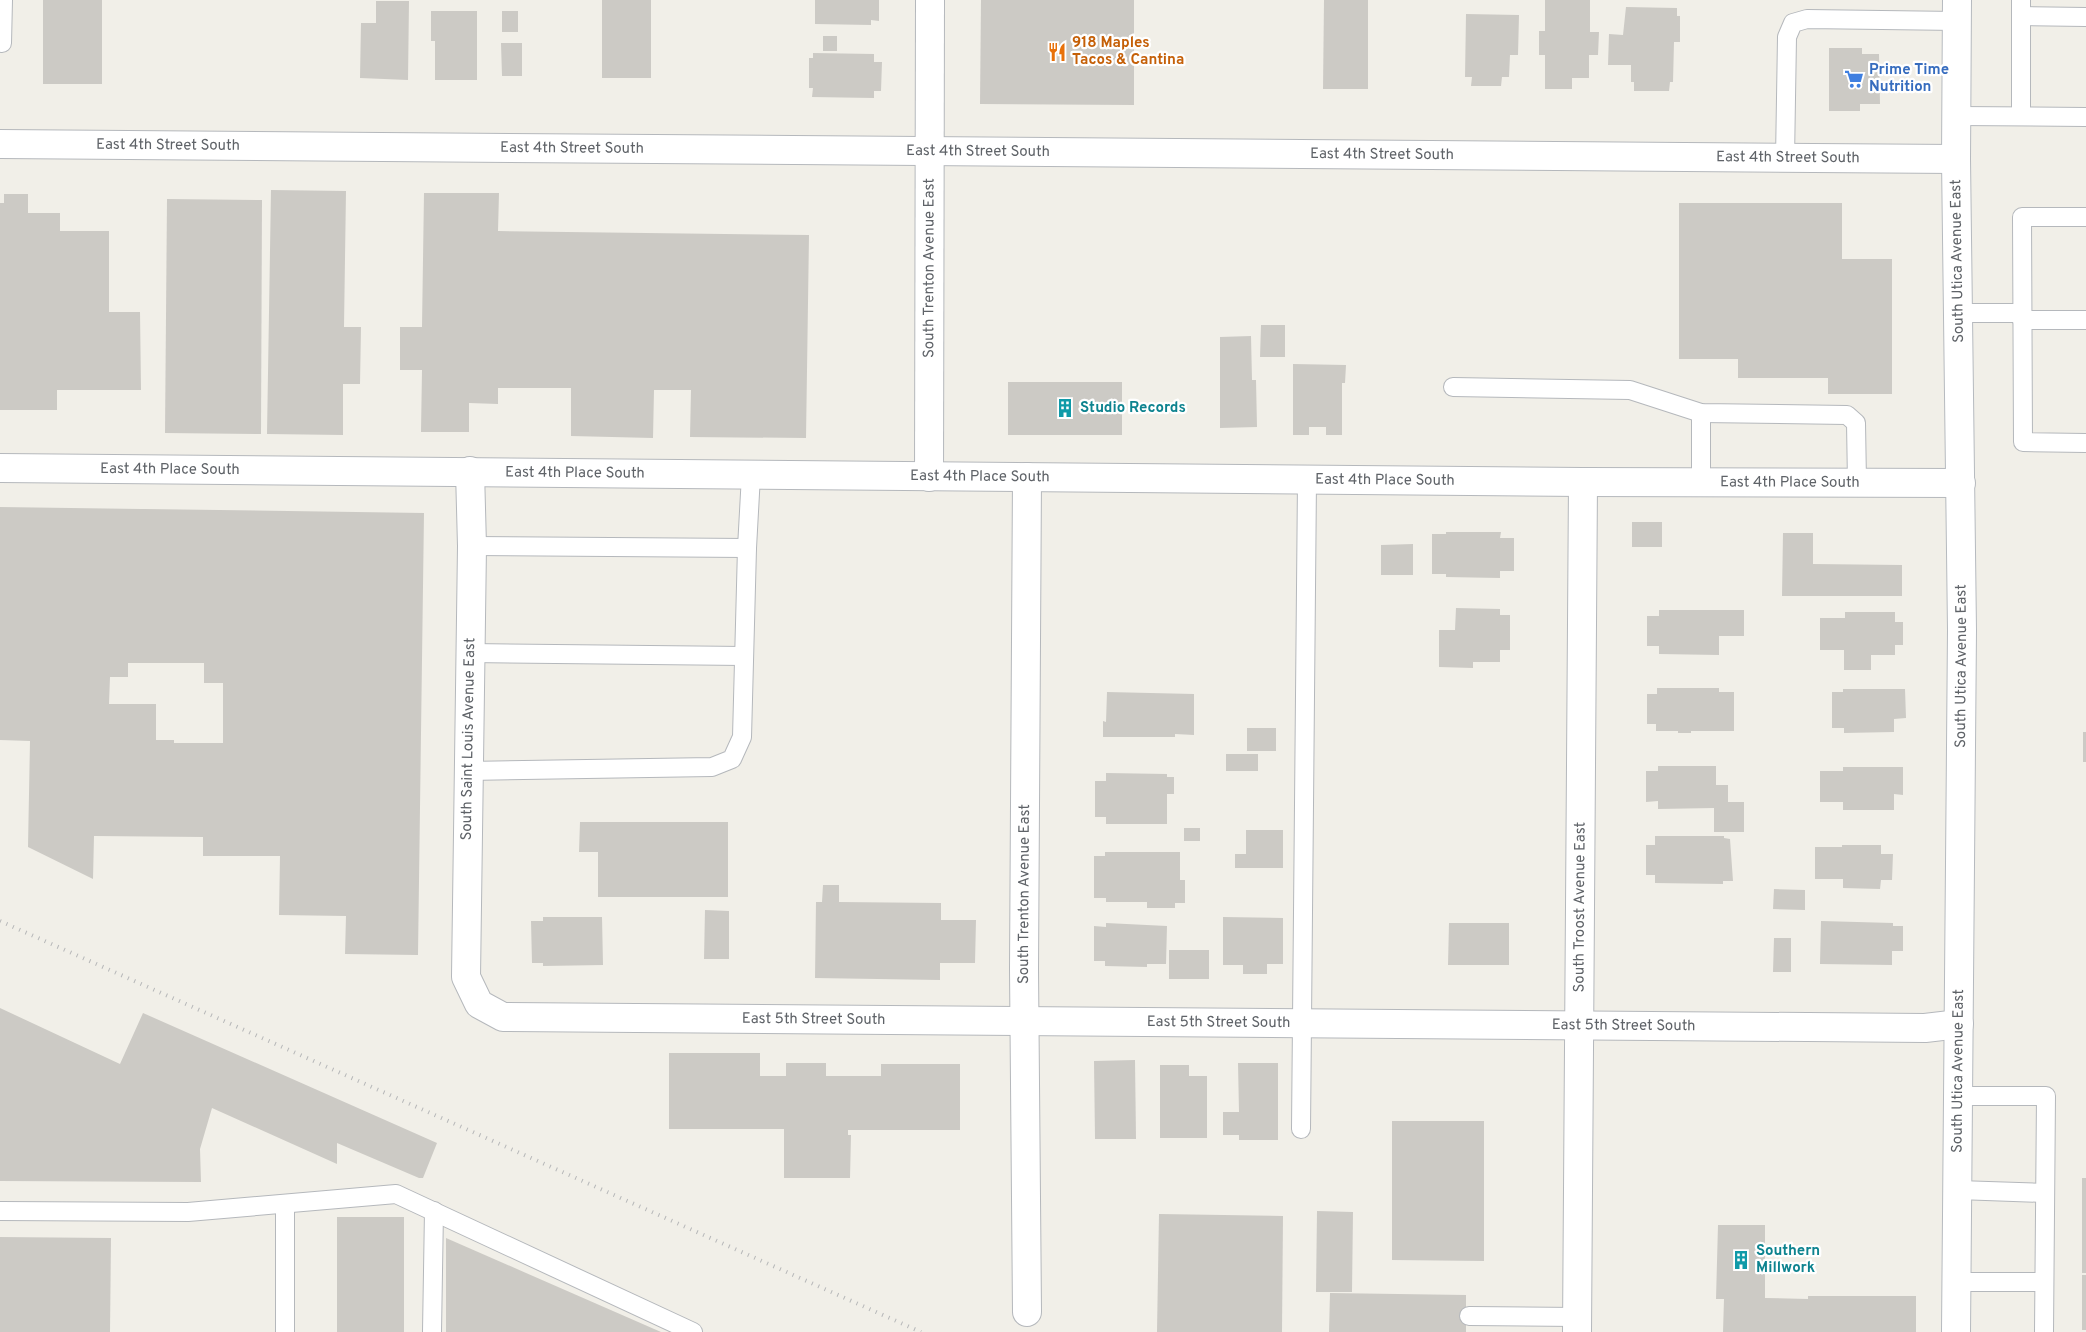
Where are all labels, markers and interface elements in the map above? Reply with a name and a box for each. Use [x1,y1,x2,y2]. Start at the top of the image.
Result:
place label: 918 Maples Tacos & Cantina [1072,34,1184,70]
restaurant icon: 918 Maples Tacos & Cantina [1046,41,1068,63]
place label: Prime Time Nutrition [1869,61,1949,97]
supermarket icon: Prime Time Nutrition [1843,68,1865,90]
street label: East 4th Street South [96,135,240,155]
street label: East 4th Street South [500,138,644,158]
street label: East 4th Street South [906,141,1050,162]
street label: East 4th Street South [1310,145,1454,165]
street label: East 4th Street South [1716,148,1860,168]
street label: South Trenton Avenue East [920,178,939,358]
street label: South Utica Avenue East [1947,179,1969,343]
building icon: Studio Records [1054,397,1076,419]
place label: Studio Records [1080,399,1186,418]
street label: East 4th Place South [100,459,240,480]
street label: East 4th Place South [505,463,645,483]
street label: East 4th Place South [910,467,1050,487]
street label: East 4th Place South [1315,470,1455,490]
street label: East 4th Place South [1720,473,1860,492]
street label: South Utica Avenue East [1951,584,1972,748]
street label: South Saint Louis Avenue East [458,637,480,841]
street label: South Trenton Avenue East [1014,804,1035,984]
street label: South Troost Avenue East [1570,822,1590,992]
street label: South Utica Avenue East [1948,989,1968,1153]
street label: East 5th Street South [742,1009,886,1029]
street label: East 5th Street South [1147,1012,1291,1033]
street label: East 5th Street South [1552,1016,1696,1036]
place label: Southern Millwork [1756,1242,1820,1278]
building icon: Southern Millwork [1730,1249,1752,1271]

